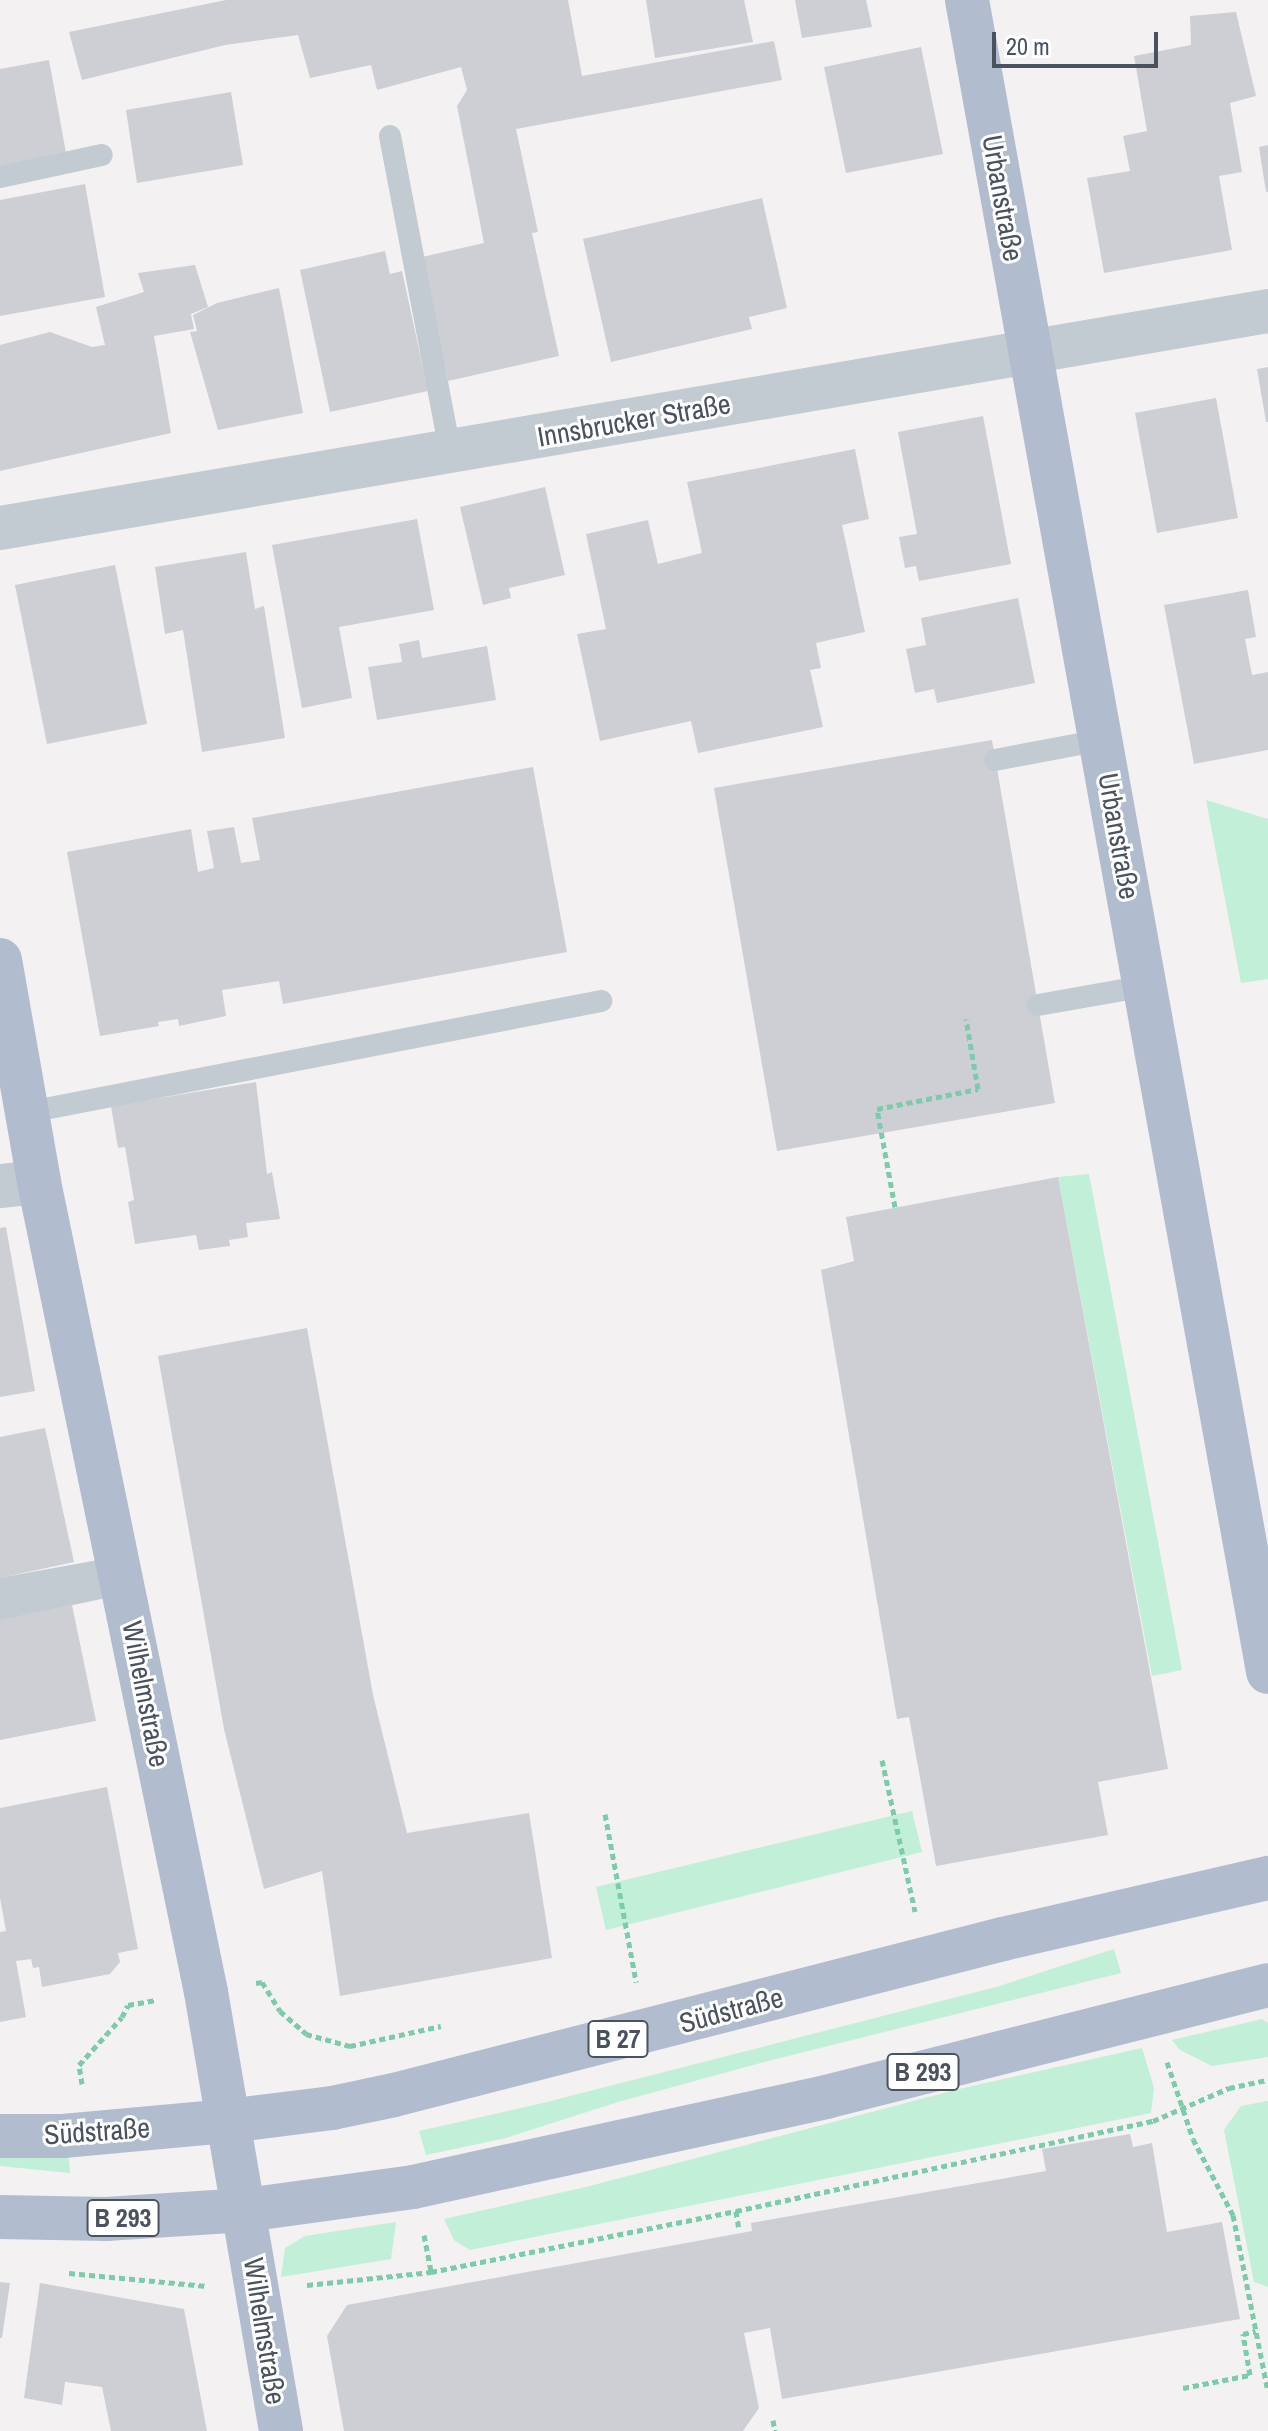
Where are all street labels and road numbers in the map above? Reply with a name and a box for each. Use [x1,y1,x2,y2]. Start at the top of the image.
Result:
street label: Urbanstraße [975,132,1031,264]
street label: Innsbrucker Straße [535,387,733,453]
street label: Urbanstraße [1091,770,1147,902]
street label: Wilhelmstraße [115,1618,177,1770]
street label: Südstraße [675,1980,787,2040]
road number: B 27 [586,2017,650,2061]
road number: B 293 [885,2050,961,2094]
street label: Südstraße [43,2111,151,2151]
road number: B 293 [85,2196,161,2240]
street label: Wilhelmstraße [237,2255,293,2407]

